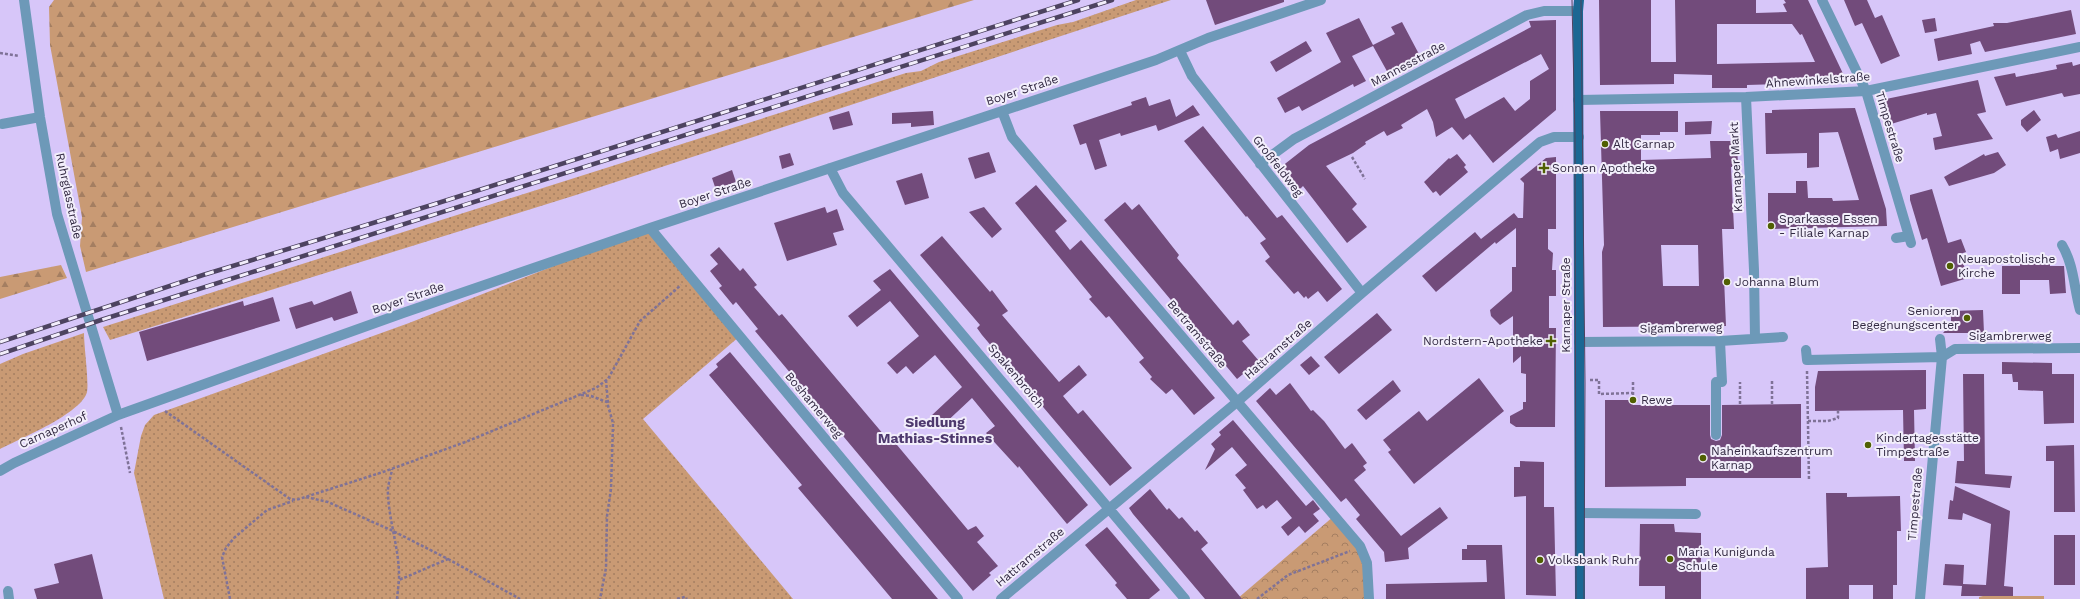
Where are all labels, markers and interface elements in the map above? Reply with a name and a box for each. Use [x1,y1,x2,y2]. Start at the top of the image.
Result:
street label: Mannesstraße [1368,38,1448,89]
street label: Ahnewinkelstraße [1765,69,1871,91]
street label: Boyer Straße [984,72,1060,108]
street label: Timpestraße [1873,90,1907,164]
street label: Karnaper Markt [1727,121,1745,213]
street label: Großfeldweg [1250,133,1307,200]
place label: Alt Carnap [1613,137,1675,151]
marker: Alt Carnap [1600,139,1610,149]
street label: Ruhrglasstraße [53,152,85,240]
place label: Sonnen Apotheke [1552,161,1655,175]
marker: Sonnen Apotheke [1539,163,1549,173]
street label: Boyer Straße [677,175,753,211]
place label: Sparkasse Essen - Filiale Karnap [1779,212,1878,240]
marker: Sparkasse Essen - Filiale Karnap [1766,221,1776,231]
place label: Neuapostolische Kirche [1958,252,2055,280]
street label: Karnaper Straße [1559,257,1573,353]
marker: Neuapostolische Kirche [1945,261,1955,271]
place label: Johanna Blum [1735,275,1819,289]
marker: Johanna Blum [1722,277,1732,287]
street label: Boyer Straße [370,279,446,317]
street label: Bertramstraße [1164,297,1230,371]
place label: Senioren Begegnungscenter [1852,304,1959,332]
marker: Senioren Begegnungscenter [1962,313,1972,323]
street label: Hattramstraße [1241,316,1315,382]
street label: Sigambrerweg [1640,320,1723,336]
street label: Sigambrerweg [1969,329,2052,343]
place label: Nordstern-Apotheke [1423,334,1543,348]
marker: Nordstern-Apotheke [1546,336,1556,346]
street label: Spakenbroich [985,341,1047,411]
street label: Boshamerweg [782,369,846,441]
place label: Rewe [1641,393,1672,407]
marker: Rewe [1628,395,1638,405]
street label: Carnaperhof [17,409,89,451]
district label: Siedlung Mathias-Stinnes [878,414,993,446]
place label: Kindertagesstätte Timpestraße [1876,431,1979,459]
marker: Kindertagesstätte Timpestraße [1863,440,1873,450]
place label: Naheinkaufszentrum Karnap [1711,444,1833,472]
marker: Naheinkaufszentrum Karnap [1698,453,1708,463]
street label: Timpestraße [1905,467,1925,541]
street label: Hattramstraße [993,524,1067,590]
place label: Maria Kunigunda Schule [1678,545,1775,573]
place label: Volksbank Ruhr [1548,553,1639,567]
marker: Maria Kunigunda Schule [1665,554,1675,564]
marker: Volksbank Ruhr [1535,555,1545,565]

